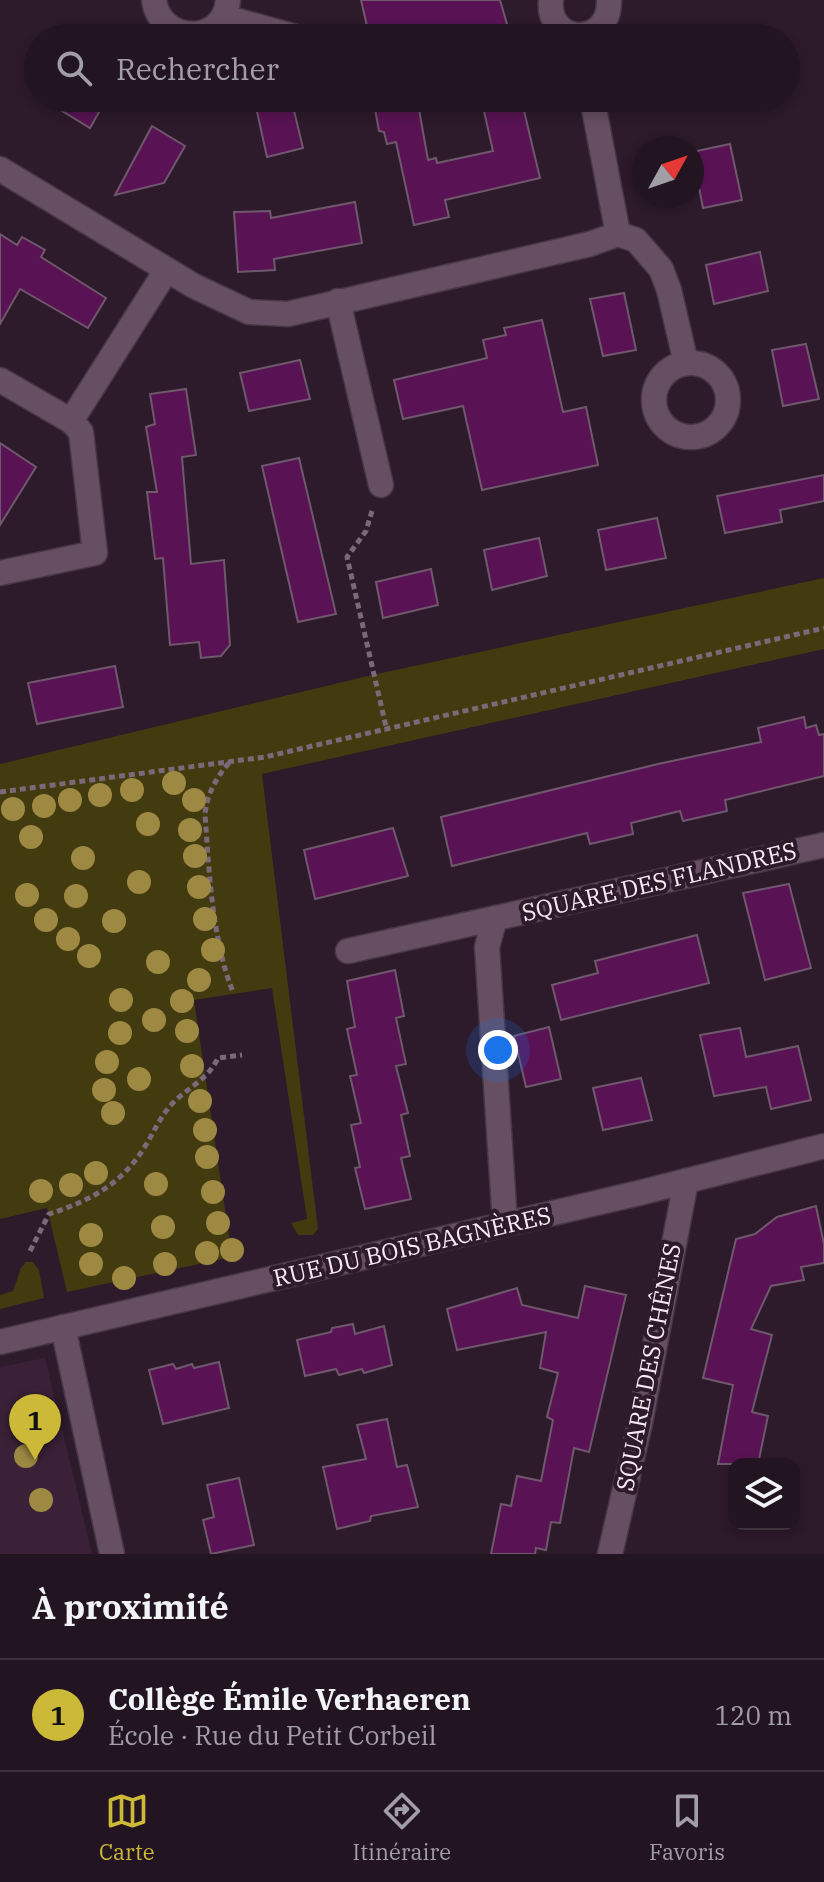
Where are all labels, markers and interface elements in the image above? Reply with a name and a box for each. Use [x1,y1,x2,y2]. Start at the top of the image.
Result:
search box [24,24,800,112]
icon: search [52,46,96,90]
text: Rechercher [116,49,279,88]
north arrow [632,136,704,208]
street label: SQUARE DES FLANDRES [518,834,800,928]
your location [478,1030,518,1070]
street label: RUE DU BOIS BAGNÈRES [270,1198,554,1294]
street label: SQUARE DES CHÊNES [608,1240,688,1494]
pin: 1 [9,1394,61,1460]
map controls [728,1458,800,1530]
button: layers [728,1458,800,1530]
text: À proximité [32,1584,229,1628]
text: Collège Émile Verhaeren [108,1679,471,1718]
text: 1 [50,1698,66,1732]
text: 120 m [714,1698,792,1732]
text: École · Rue du Petit Corbeil [108,1718,437,1752]
tab: Carte [99,1789,155,1866]
tab: Itinéraire [353,1789,451,1866]
tab: Favoris [649,1789,725,1866]

